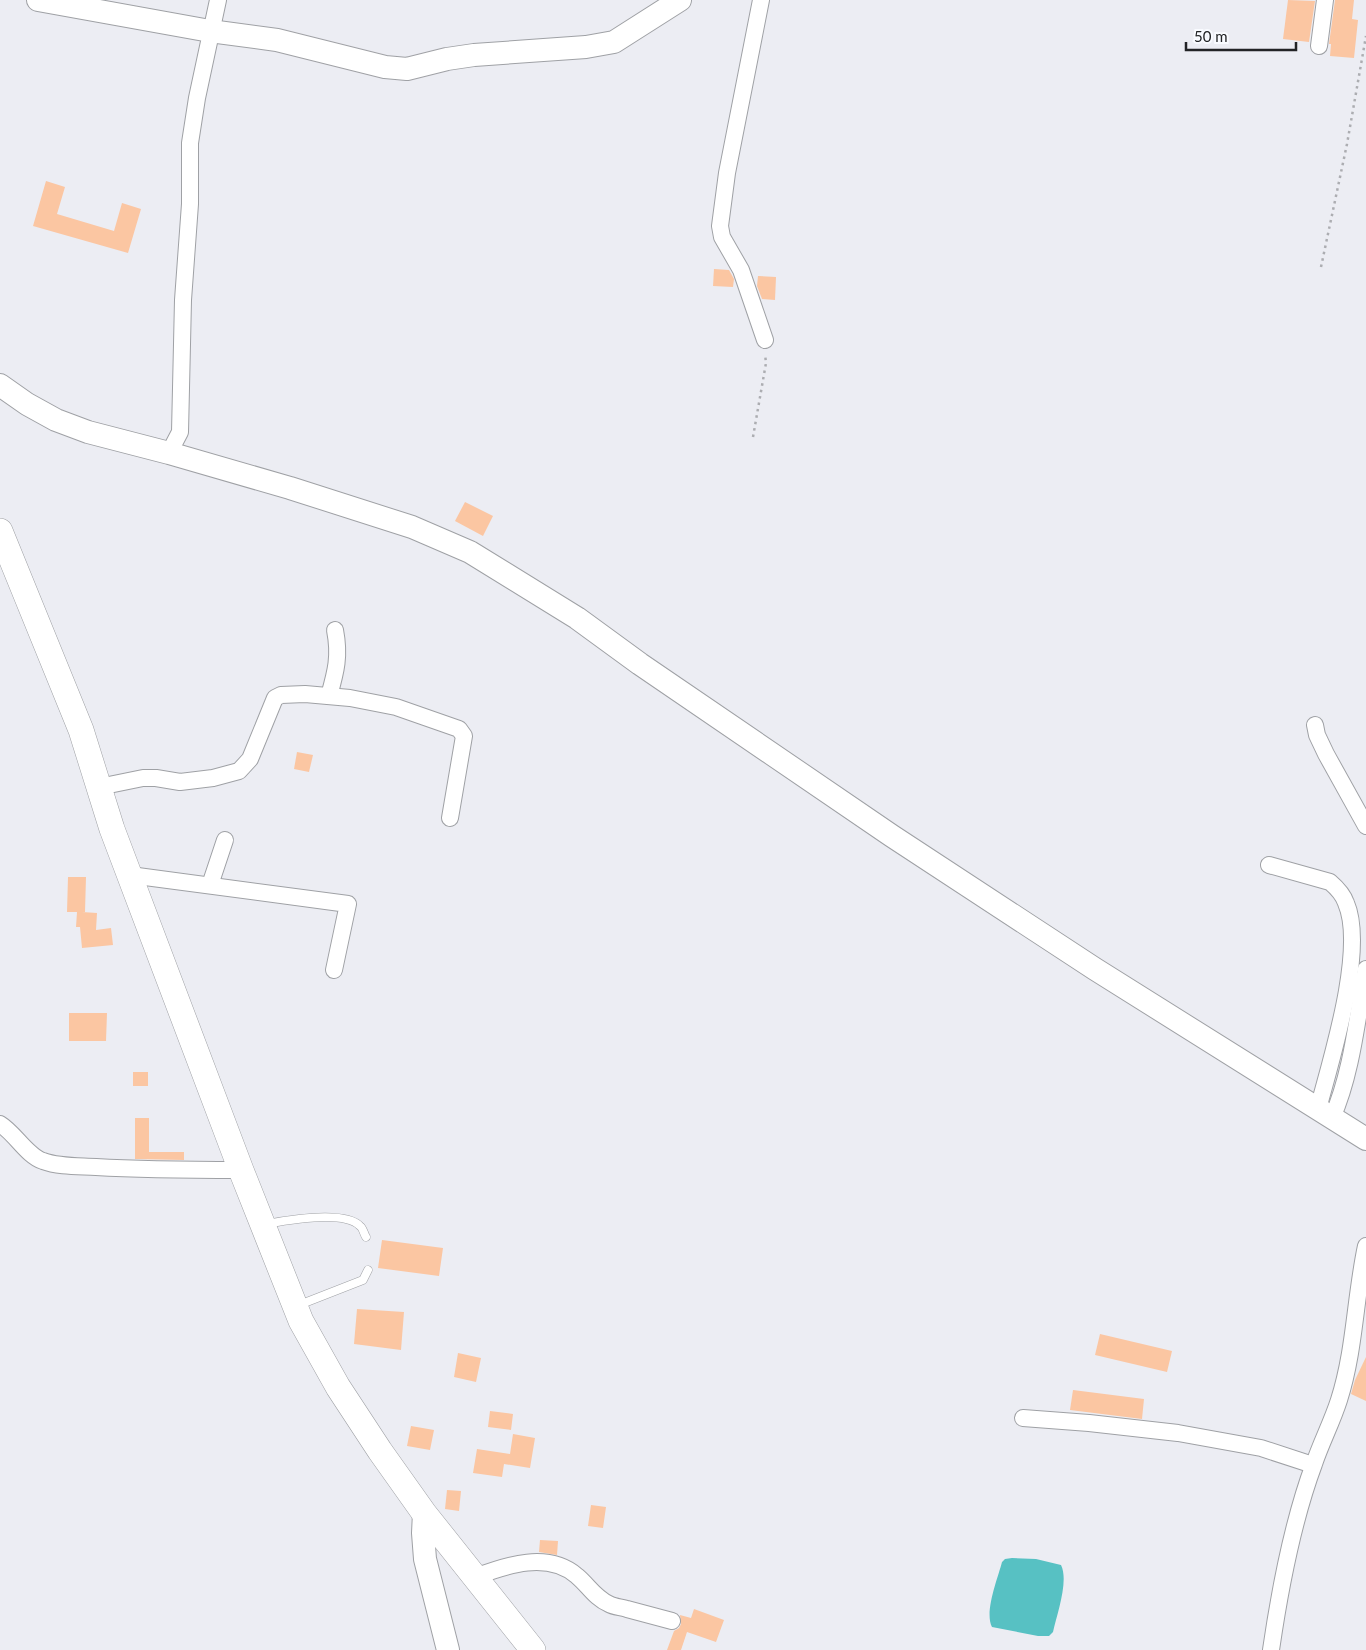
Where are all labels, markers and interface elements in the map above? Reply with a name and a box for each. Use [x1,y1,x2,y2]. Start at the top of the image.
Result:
scale bar [1186,20,1296,52]
text: 50 m [1194,27,1228,45]

